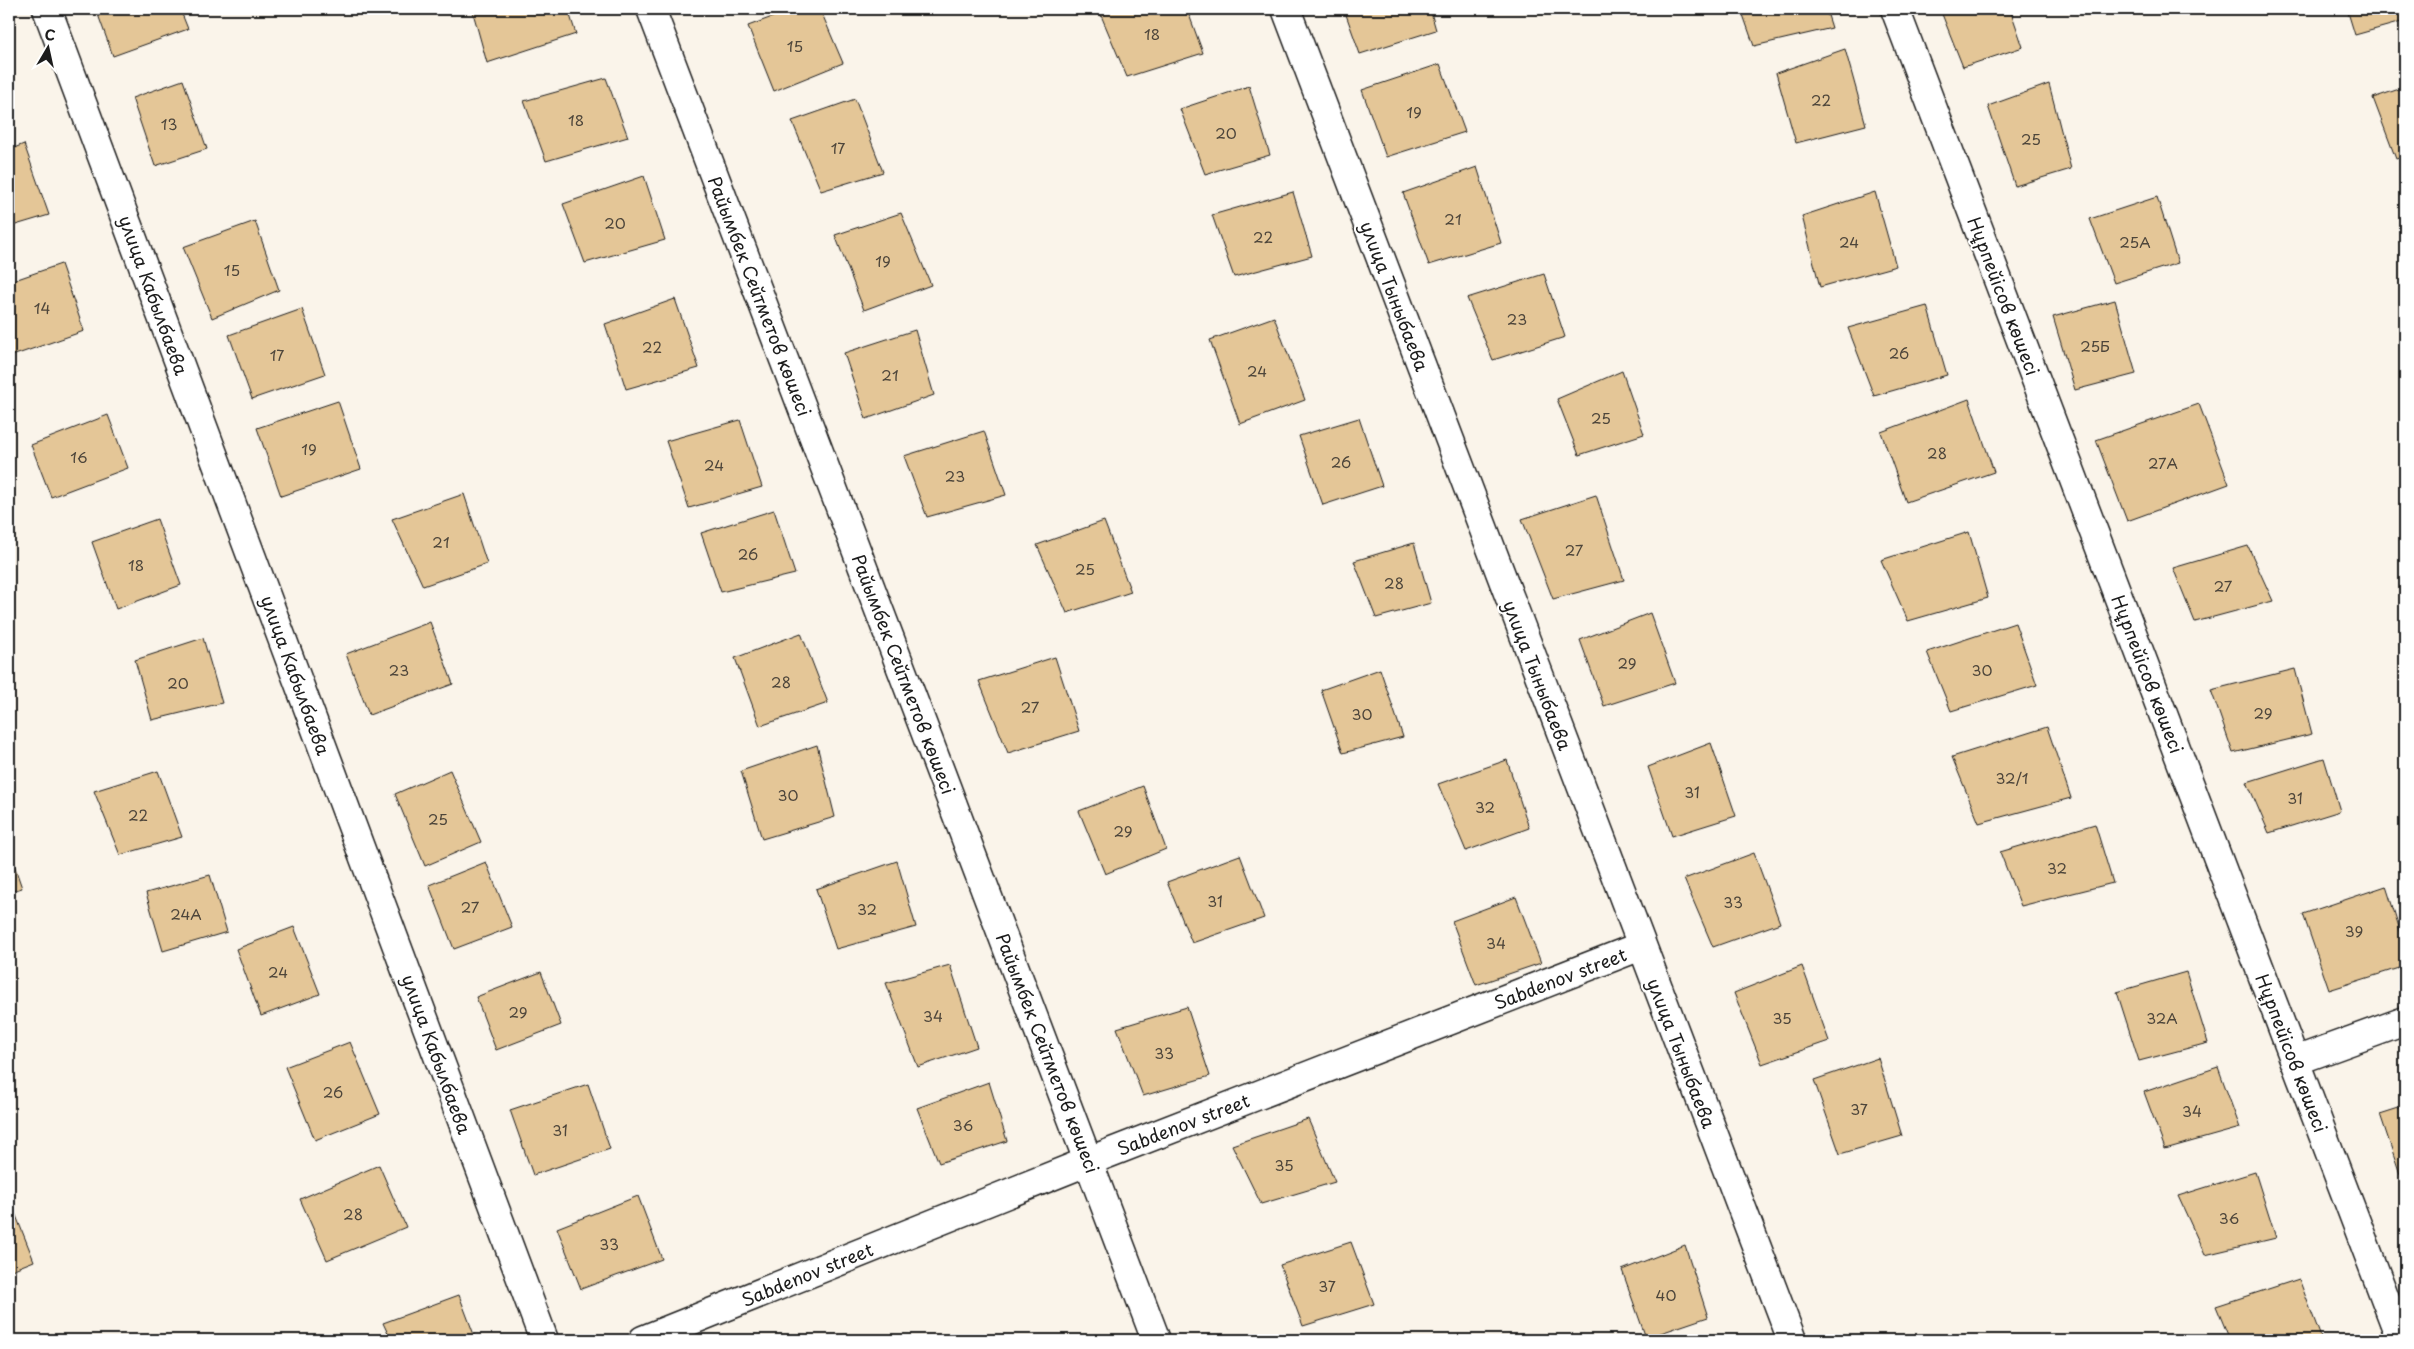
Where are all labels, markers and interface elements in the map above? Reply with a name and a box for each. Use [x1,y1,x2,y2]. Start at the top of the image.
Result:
north arrow [22,22,72,72]
house number: 18 [1144,22,1160,45]
text: С [43,23,57,46]
house number: 15 [787,34,803,57]
house number: 22 [1811,88,1831,111]
house number: 19 [1406,100,1422,123]
house number: 18 [568,108,584,131]
house number: 13 [161,112,177,135]
house number: 20 [1215,121,1237,144]
house number: 25 [2021,127,2041,150]
house number: 17 [831,136,845,159]
street label: Райымбек Сейтметов көшесі [702,172,818,420]
house number: 21 [1444,207,1462,230]
street label: улица Кабылбаева [113,211,196,379]
house number: 20 [604,211,626,234]
street label: Нұрпейісов көшесі [1961,213,2047,379]
street label: улица Тыныбаева [1354,217,1436,376]
house number: 22 [1253,225,1273,248]
house number: 24 [1839,230,1859,253]
house number: 25А [2119,230,2151,253]
house number: 19 [875,249,891,272]
house number: 15 [224,258,240,281]
house number: 14 [34,296,50,319]
house number: 23 [1507,307,1527,330]
house number: 25Б [2080,334,2110,357]
house number: 22 [642,335,662,358]
house number: 26 [1889,341,1909,364]
house number: 17 [270,343,284,366]
house number: 24 [1247,359,1267,382]
house number: 21 [881,363,899,386]
house number: 25 [1591,406,1611,429]
house number: 19 [301,437,317,460]
house number: 28 [1927,441,1947,464]
house number: 16 [70,445,88,468]
house number: 26 [1331,450,1351,473]
house number: 27А [2148,451,2178,474]
house number: 24 [704,453,724,476]
house number: 23 [945,464,965,487]
house number: 21 [432,530,450,553]
house number: 27 [1565,538,1584,561]
house number: 26 [738,542,758,565]
street label: Райымбек Сейтметов көшесі [846,550,962,798]
house number: 18 [128,553,144,576]
house number: 25 [1075,557,1095,580]
house number: 28 [1384,571,1404,594]
house number: 27 [2214,574,2233,597]
street label: улица Кабылбаева [255,591,338,759]
street label: Нұрпейісов көшесі [2105,591,2191,757]
street label: улица Тыныбаева [1497,596,1579,755]
house number: 29 [1617,651,1637,674]
house number: 23 [389,658,409,681]
house number: 30 [1972,658,1992,681]
house number: 28 [771,670,791,693]
house number: 20 [167,671,189,694]
house number: 27 [1021,695,1040,718]
house number: 29 [2253,701,2273,724]
house number: 30 [1352,702,1372,725]
house number: 32/1 [1995,766,2029,789]
house number: 31 [1684,780,1700,803]
house number: 30 [778,783,798,806]
house number: 31 [2287,786,2303,809]
house number: 32 [1475,795,1495,818]
house number: 22 [128,803,148,826]
house number: 25 [428,807,448,830]
house number: 29 [1113,819,1133,842]
house number: 32 [2047,856,2067,879]
house number: 31 [1207,889,1223,912]
house number: 33 [1723,890,1743,913]
house number: 27 [461,895,480,918]
house number: 32 [857,897,877,920]
house number: 24А [170,902,202,925]
house number: 39 [2345,919,2363,942]
street label: Райымбек Сейтметов көшесі [990,929,1106,1177]
house number: 34 [1486,931,1506,954]
street label: Sabdenov street [1490,940,1630,1016]
house number: 24 [268,960,288,983]
street label: улица Кабылбаева [396,970,479,1138]
street label: Нұрпейісов көшесі [2249,970,2335,1136]
street label: улица Тыныбаева [1641,974,1723,1133]
house number: 29 [508,1000,528,1023]
house number: 34 [923,1004,943,1027]
house number: 35 [1772,1006,1792,1029]
house number: 32А [2146,1006,2178,1029]
house number: 33 [1154,1041,1174,1064]
house number: 26 [323,1080,343,1103]
street label: Sabdenov street [1113,1086,1253,1162]
house number: 37 [1850,1097,1868,1120]
house number: 34 [2182,1099,2202,1122]
house number: 36 [953,1113,973,1136]
house number: 31 [552,1118,568,1141]
house number: 35 [1274,1153,1294,1176]
house number: 28 [343,1202,363,1225]
house number: 36 [2219,1206,2239,1229]
house number: 33 [599,1232,619,1255]
street label: Sabdenov street [737,1235,877,1313]
house number: 37 [1318,1274,1336,1297]
house number: 40 [1656,1283,1676,1306]

